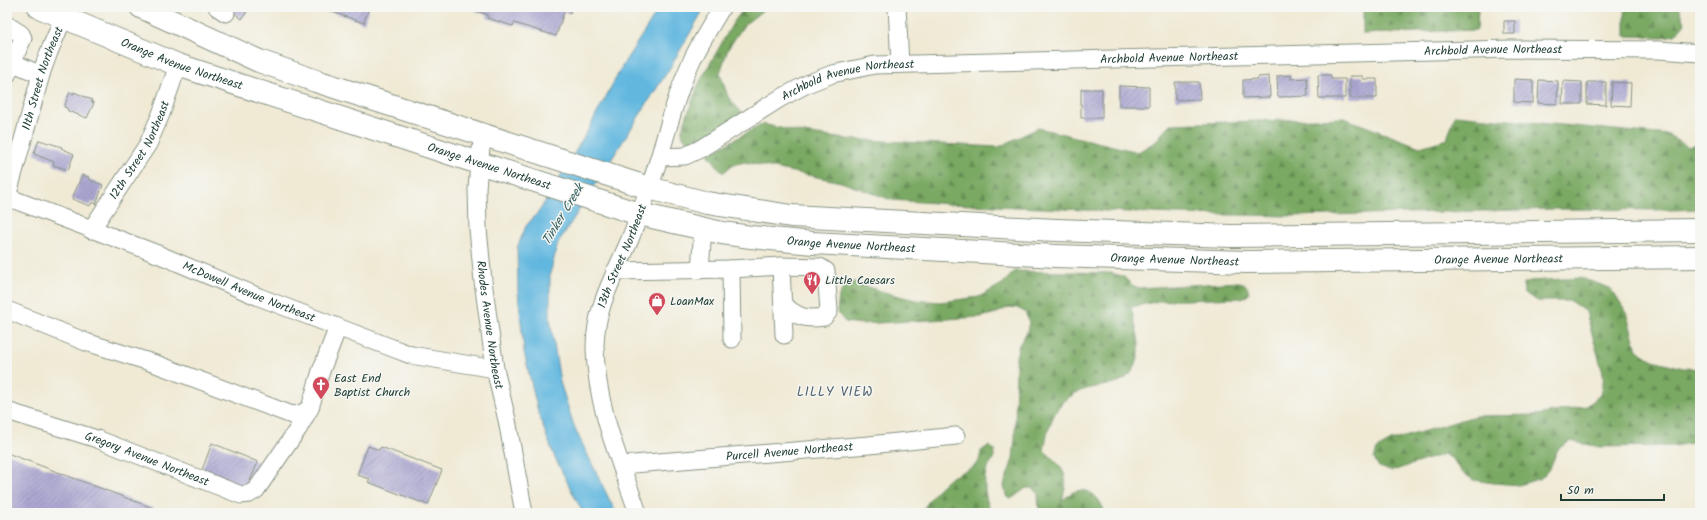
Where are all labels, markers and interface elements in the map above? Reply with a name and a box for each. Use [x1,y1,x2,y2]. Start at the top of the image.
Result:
street label: 11th Street Northeast [17,23,69,132]
street label: Orange Avenue Northeast [118,33,246,96]
street label: Archbold Avenue Northeast [1424,40,1563,61]
street label: Archbold Avenue Northeast [1100,47,1239,69]
street label: Archbold Avenue Northeast [778,55,915,106]
street label: 12th Street Northeast [105,98,175,204]
street label: Orange Avenue Northeast [425,138,554,196]
water label: Tinker Creek [537,178,591,249]
street label: 13th Street Northeast [593,201,652,311]
street label: Orange Avenue Northeast [786,232,916,258]
street label: Orange Avenue Northeast [1110,249,1240,272]
street label: Orange Avenue Northeast [1434,250,1564,270]
street label: McDowell Avenue Northeast [180,257,318,328]
street label: Rhodes Avenue Northeast [471,260,509,392]
restaurant icon: Little Caesars [802,270,822,295]
place label: Little Caesars [825,271,895,290]
shop icon: LoanMax [647,291,667,316]
place label: LoanMax [670,292,715,311]
place label: East End Baptist Church [334,369,410,402]
church icon: East End Baptist Church [311,375,331,400]
district label: LILLY VIEW [797,382,873,403]
street label: Gregory Avenue Northeast [82,427,212,492]
street label: Purcell Avenue Northeast [725,437,854,467]
scale bar [1561,476,1664,502]
text: 50 m [1567,481,1594,500]

